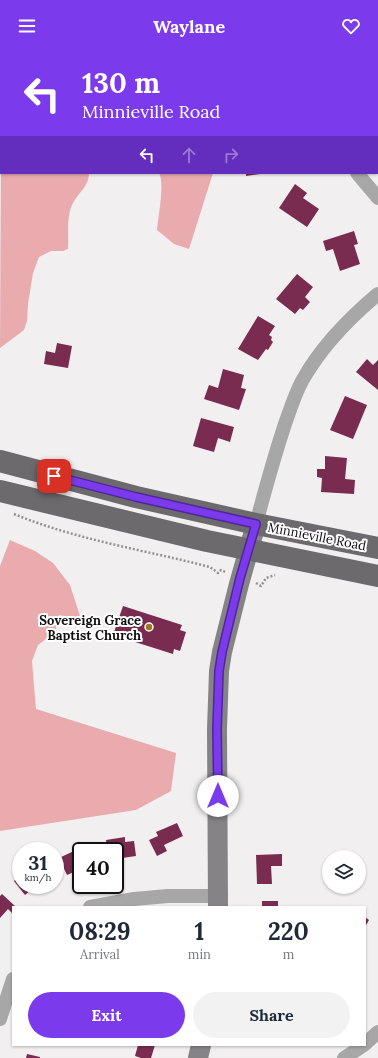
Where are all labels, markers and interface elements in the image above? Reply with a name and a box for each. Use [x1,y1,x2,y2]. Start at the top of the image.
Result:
icon: menu [16,15,38,37]
text: Waylane [153,15,225,38]
icon: heart [340,15,362,37]
text: 130 m [82,65,160,101]
icon: left [16,68,68,120]
text: Minnieville Road [82,100,220,123]
icon: left [136,144,158,166]
icon: ahead [178,144,200,166]
icon: right [220,144,242,166]
pin [37,459,71,493]
icon: arrive [43,465,65,487]
street label: Minnieville Road [266,519,368,554]
place label: Sovereign Grace Baptist Church [39,612,141,644]
marker: Sovereign Grace Baptist Church [144,622,154,632]
position arrow [197,775,239,817]
speed limit sign: 40 [72,842,124,894]
text: 31 [28,850,48,875]
map controls [322,850,366,894]
button: layers [322,850,366,894]
text: km/h [24,871,52,884]
text: 08:29 [69,916,131,947]
text: 1 [194,916,204,947]
text: 220 [268,916,309,947]
text: Arrival [80,946,120,963]
text: min [188,946,211,963]
text: m [283,946,294,963]
button: Exit [28,992,185,1038]
button: Share [193,992,350,1038]

